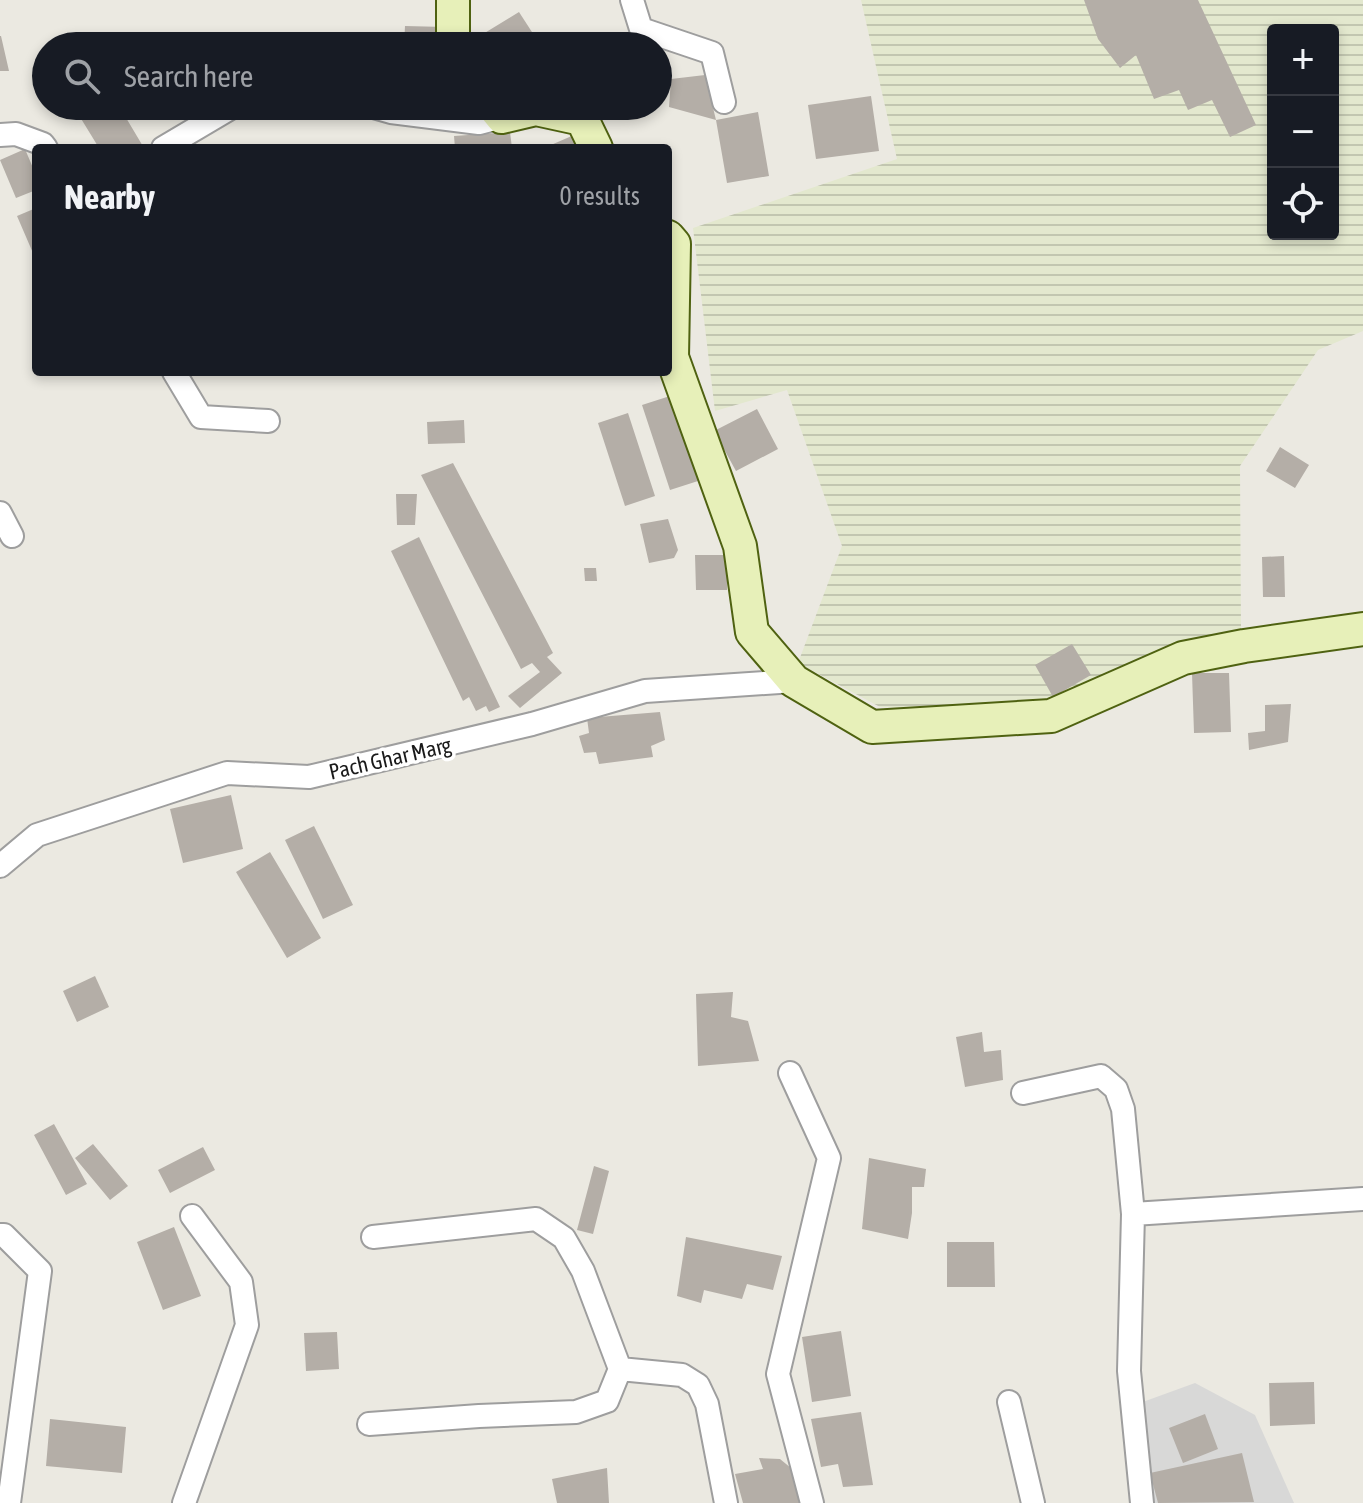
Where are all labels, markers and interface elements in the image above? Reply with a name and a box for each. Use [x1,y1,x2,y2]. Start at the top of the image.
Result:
map controls [1267,24,1339,240]
button: + [1267,24,1339,96]
search box [32,32,672,120]
icon: search [60,54,104,98]
text: Search here [124,59,253,93]
button: − [1267,96,1339,168]
button: locate [1267,168,1339,240]
text: Nearby [64,177,155,216]
text: 0 results [559,181,640,211]
street label: Pach Ghar Marg [326,731,454,785]

